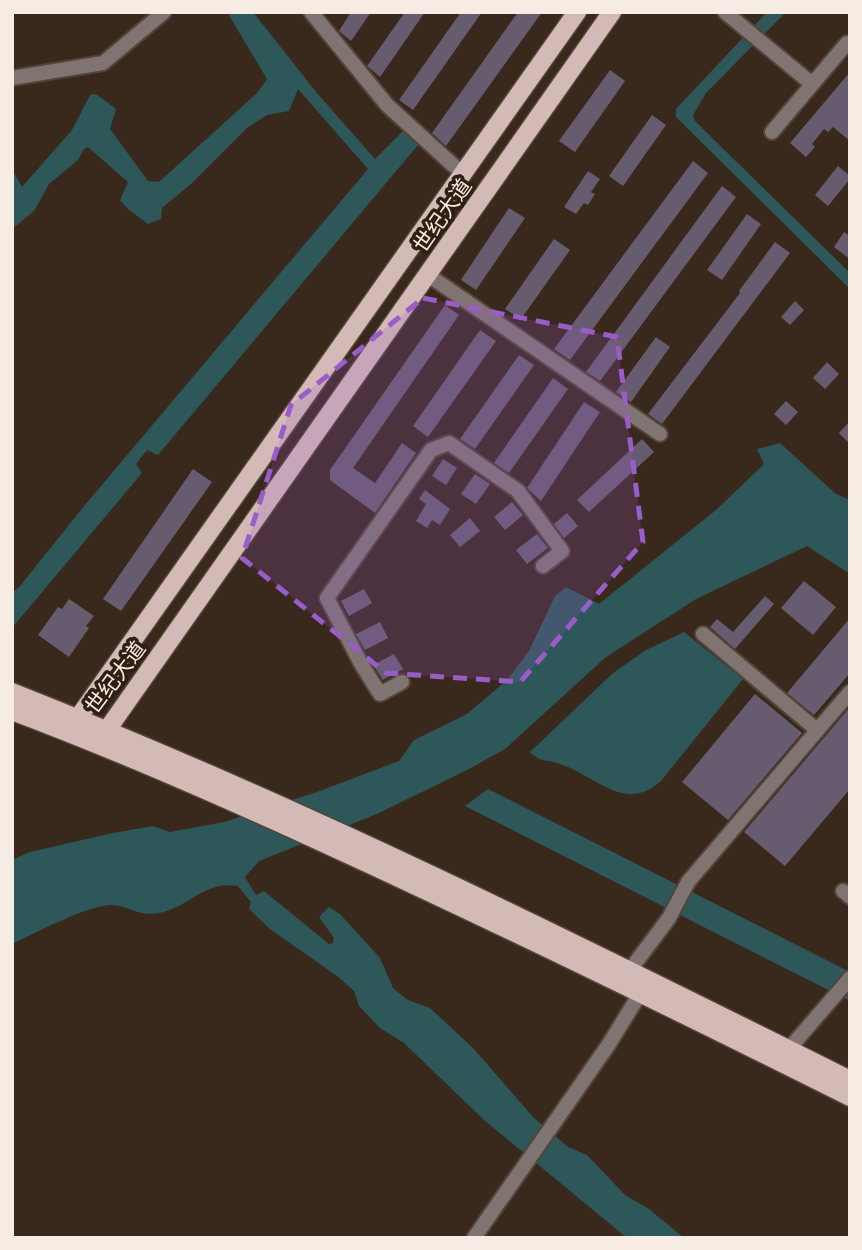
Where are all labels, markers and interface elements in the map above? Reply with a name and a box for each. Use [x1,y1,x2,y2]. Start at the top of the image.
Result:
street label: 世纪大道 [407,173,477,257]
street label: 世纪大道 [79,636,151,718]

